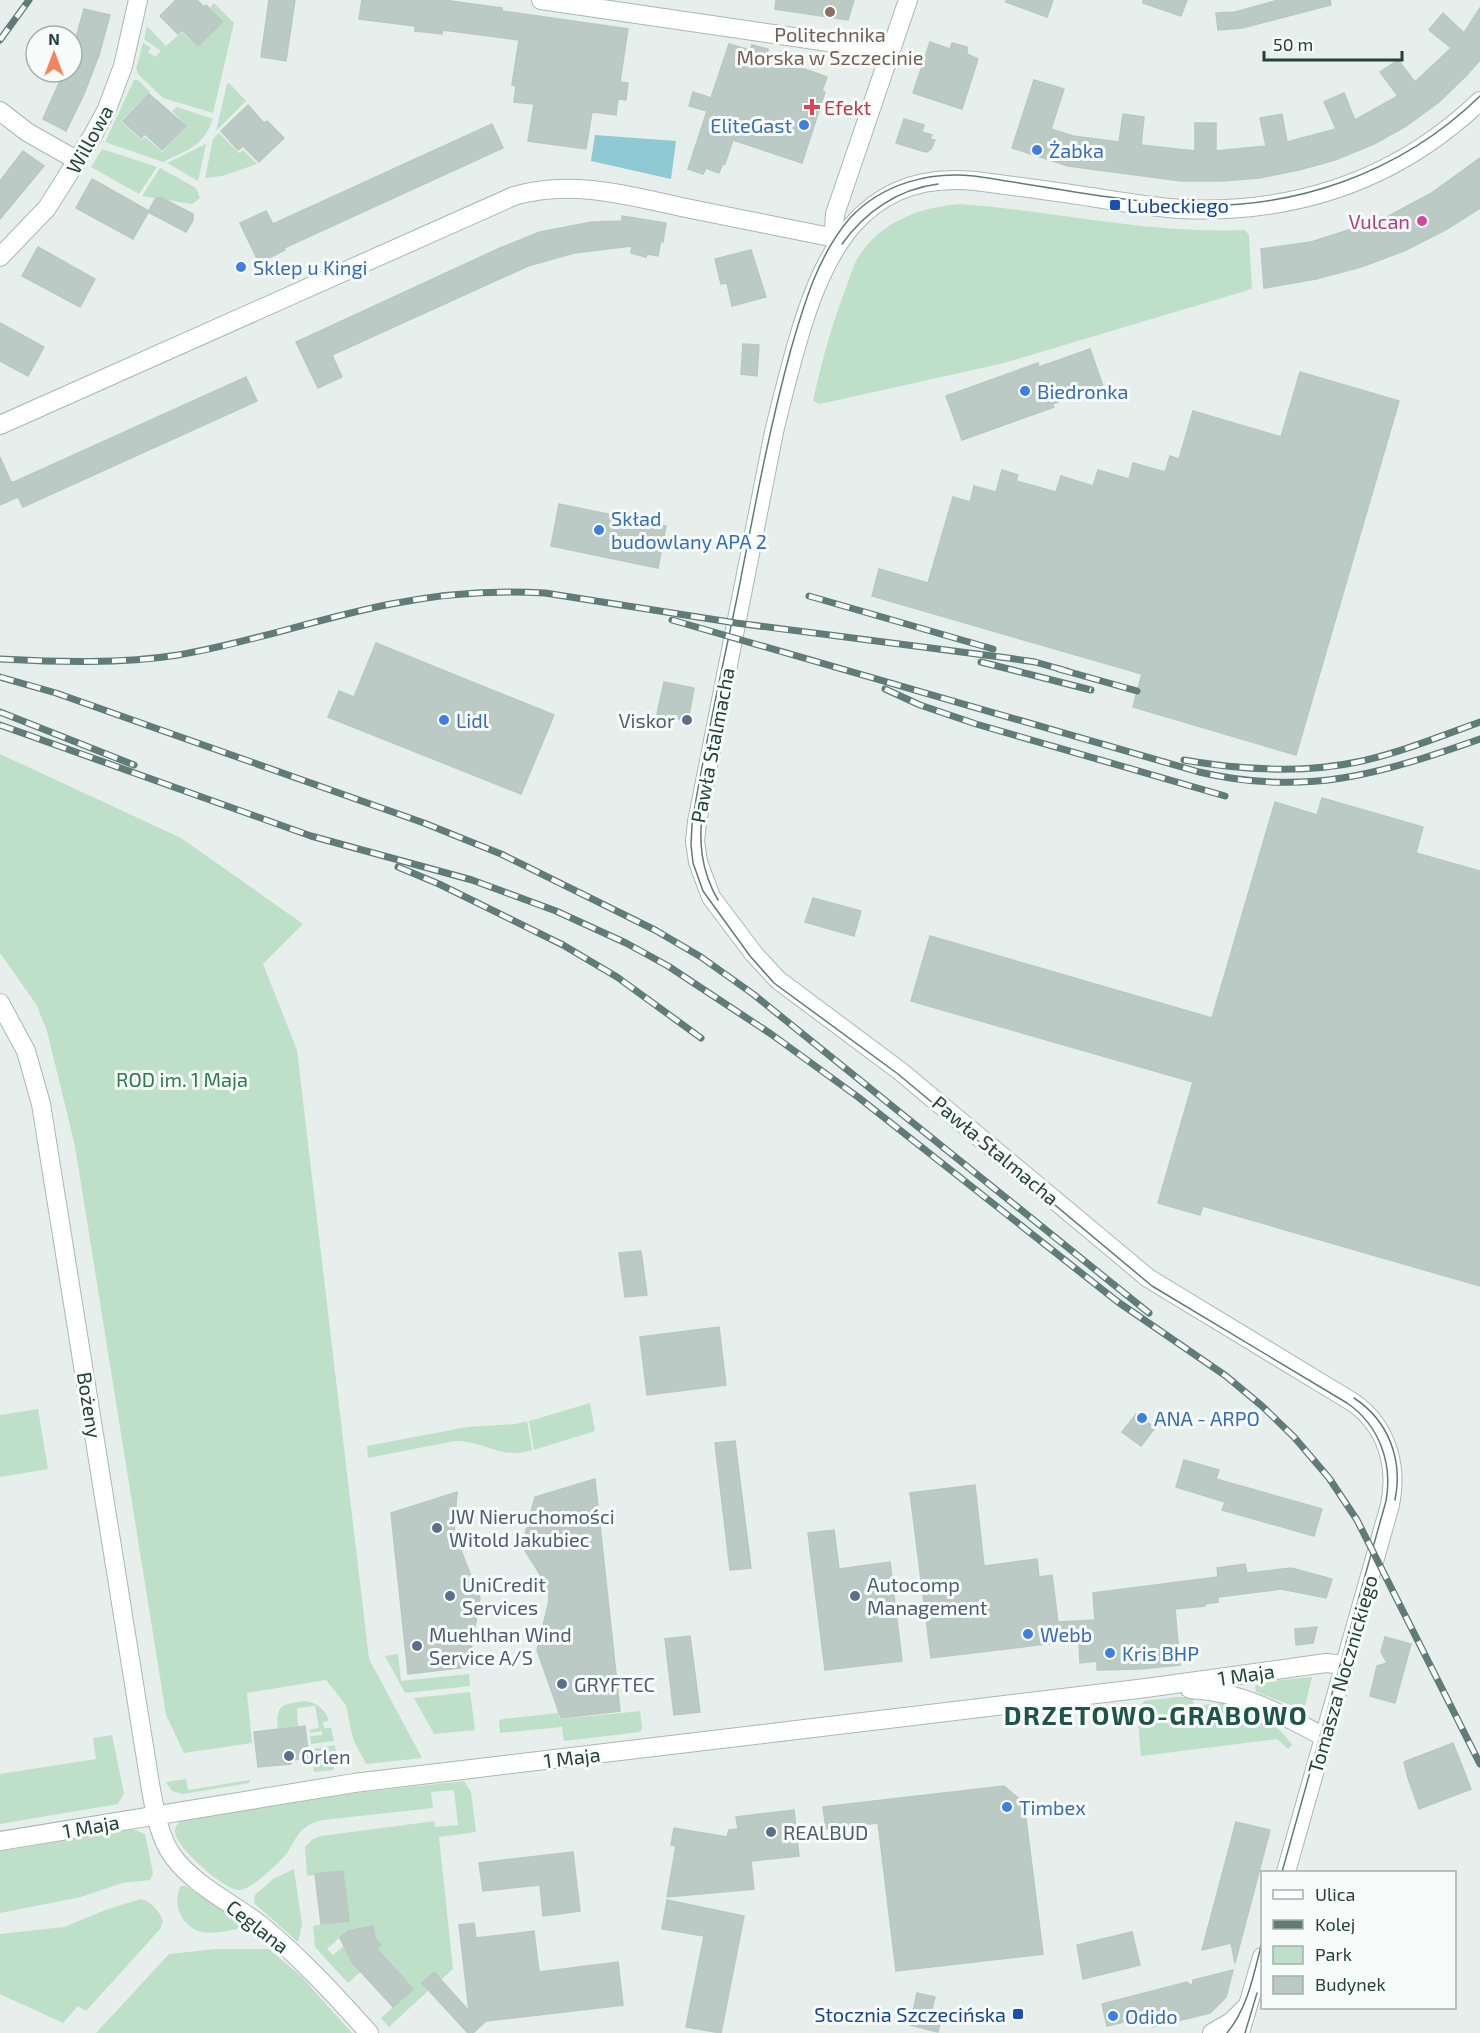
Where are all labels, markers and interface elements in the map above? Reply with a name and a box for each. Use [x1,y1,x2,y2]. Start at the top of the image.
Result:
marker: Politechnika Morska w Szczecinie [823,5,837,19]
place label: Politechnika Morska w Szczecinie [737,22,924,69]
north arrow [24,24,84,84]
scale bar [1264,24,1402,62]
text: N [48,29,60,48]
text: 50 m [1273,33,1313,55]
place label: Efekt [824,95,872,119]
marker: Efekt [805,100,819,114]
street label: Willowa [60,101,118,177]
place label: EliteGast [710,113,792,137]
marker: EliteGast [797,118,811,132]
place label: Żabka [1049,138,1104,162]
marker: Żabka [1030,143,1044,157]
place label: Lubeckiego [1127,193,1229,217]
marker: Lubeckiego [1108,198,1122,212]
place label: Vulcan [1349,209,1410,233]
marker: Vulcan [1415,214,1429,228]
place label: Sklep u Kingi [253,255,368,279]
marker: Sklep u Kingi [234,260,248,274]
place label: Biedronka [1037,379,1128,403]
marker: Biedronka [1018,384,1032,398]
place label: Skład budowlany APA 2 [611,506,767,553]
marker: Skład budowlany APA 2 [592,523,606,537]
street label: Pawła Stalmacha [685,665,739,825]
place label: Lidl [456,708,489,732]
place label: Viskor [618,708,675,732]
marker: Lidl [437,713,451,727]
marker: Viskor [680,713,694,727]
park label: ROD im. 1 Maja [116,1067,248,1091]
street label: Pawła Stalmacha [928,1090,1064,1210]
street label: Bożeny [73,1370,107,1440]
place label: ANA - ARPO [1154,1406,1260,1430]
marker: ANA - ARPO [1135,1411,1149,1425]
place label: JW Nieruchomości Witold Jakubiec [449,1504,615,1551]
marker: JW Nieruchomości Witold Jakubiec [430,1521,444,1535]
place label: UniCredit Services [462,1572,546,1619]
place label: Autocomp Management [867,1572,988,1619]
street label: Tomasza Nocznickiego [1302,1572,1382,1776]
marker: UniCredit Services [443,1589,457,1603]
marker: Autocomp Management [848,1589,862,1603]
place label: Muehlhan Wind Service A/S [429,1622,572,1669]
place label: Webb [1040,1622,1092,1646]
marker: Webb [1021,1627,1035,1641]
marker: Muehlhan Wind Service A/S [410,1639,424,1653]
place label: Kris BHP [1122,1641,1199,1665]
marker: Kris BHP [1103,1646,1117,1660]
street label: 1 Maja [1216,1658,1276,1690]
place label: GRYFTEC [574,1672,655,1696]
marker: GRYFTEC [555,1677,569,1691]
district label: DRZETOWO-GRABOWO [1004,1699,1308,1730]
street label: 1 Maja [542,1742,602,1772]
place label: Orlen [301,1744,351,1768]
marker: Orlen [282,1749,296,1763]
place label: Timbex [1019,1795,1086,1819]
marker: Timbex [1000,1800,1014,1814]
street label: 1 Maja [61,1809,121,1843]
place label: REALBUD [783,1820,868,1844]
marker: REALBUD [764,1825,778,1839]
legend [1261,1871,1456,2009]
text: Ulica [1315,1883,1355,1905]
street label: Ceglana [222,1894,294,1958]
text: Kolej [1315,1913,1355,1935]
text: Park [1315,1943,1352,1965]
text: Budynek [1315,1973,1386,1995]
place label: Stocznia Szczecińska [814,2002,1006,2026]
place label: Odido [1125,2004,1178,2028]
marker: Stocznia Szczecińska [1011,2007,1025,2021]
marker: Odido [1106,2009,1120,2023]

